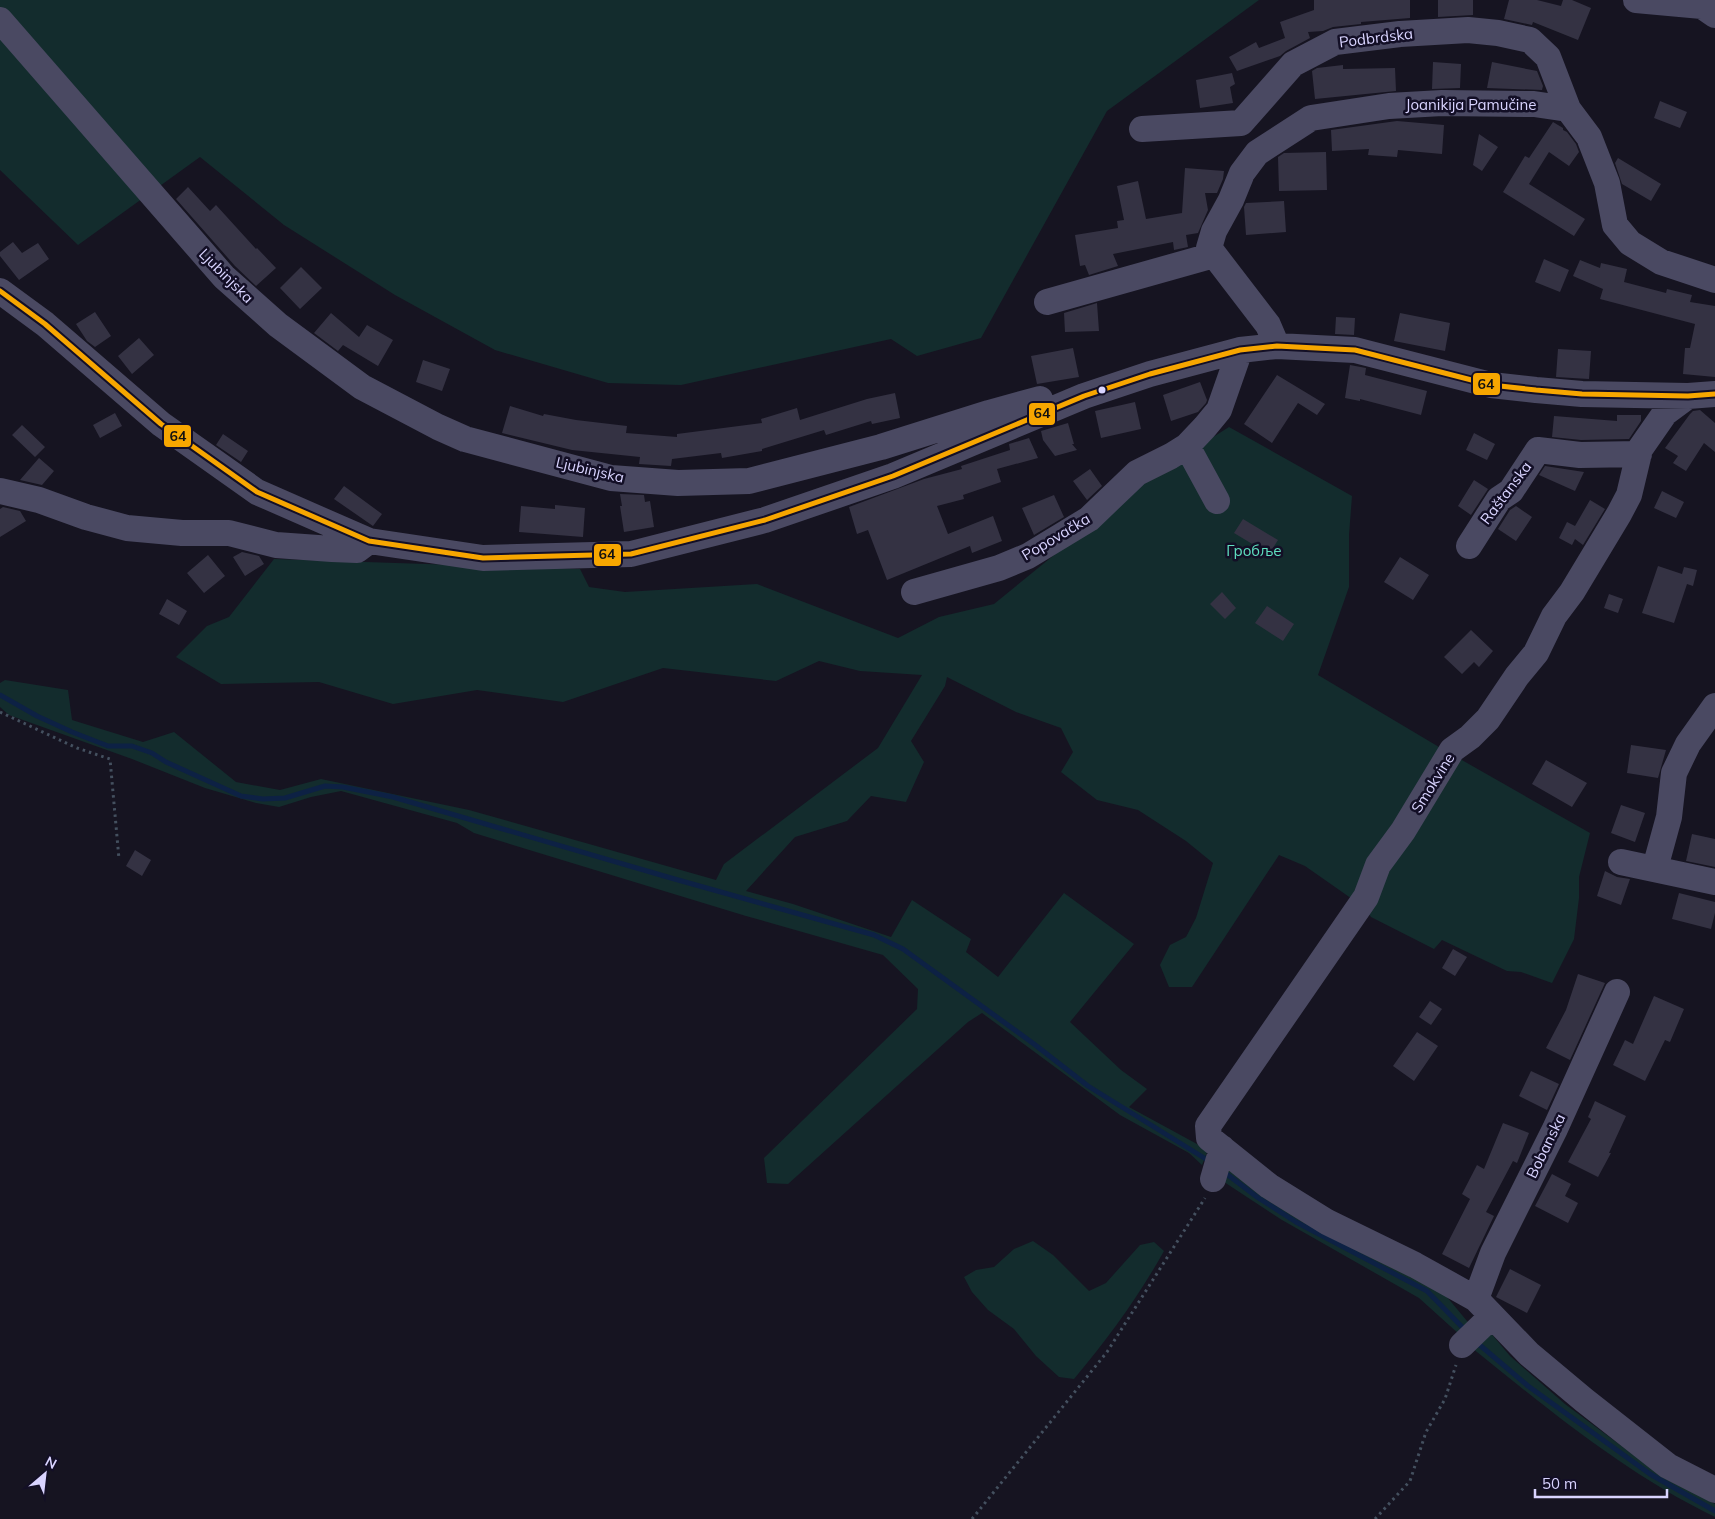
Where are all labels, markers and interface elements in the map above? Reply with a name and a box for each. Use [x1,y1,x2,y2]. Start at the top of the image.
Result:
street label: Podbrdska [1338,24,1414,51]
street label: Joanikija Pamučine [1406,95,1536,114]
street label: Ljubinjska [195,244,258,307]
line badge: 64 [1472,372,1501,396]
text: 64 [1478,375,1495,393]
unlabelled marker [1097,385,1107,395]
line badge: 64 [1028,402,1056,426]
text: 64 [1034,404,1051,422]
line badge: 64 [163,424,192,448]
text: 64 [170,427,187,445]
street label: Ljubinjska [554,452,626,487]
street label: Raštanska [1476,457,1535,528]
street label: Popovačka [1018,509,1093,564]
park label: Гробље [1226,541,1282,560]
line badge: 64 [593,543,622,567]
text: 64 [599,545,616,563]
street label: Smokvine [1407,749,1458,816]
street label: Bobanska [1522,1110,1569,1181]
north arrow [20,1449,70,1499]
text: N [42,1452,60,1473]
scale bar [1535,1466,1668,1498]
text: 50 m [1542,1474,1577,1493]

